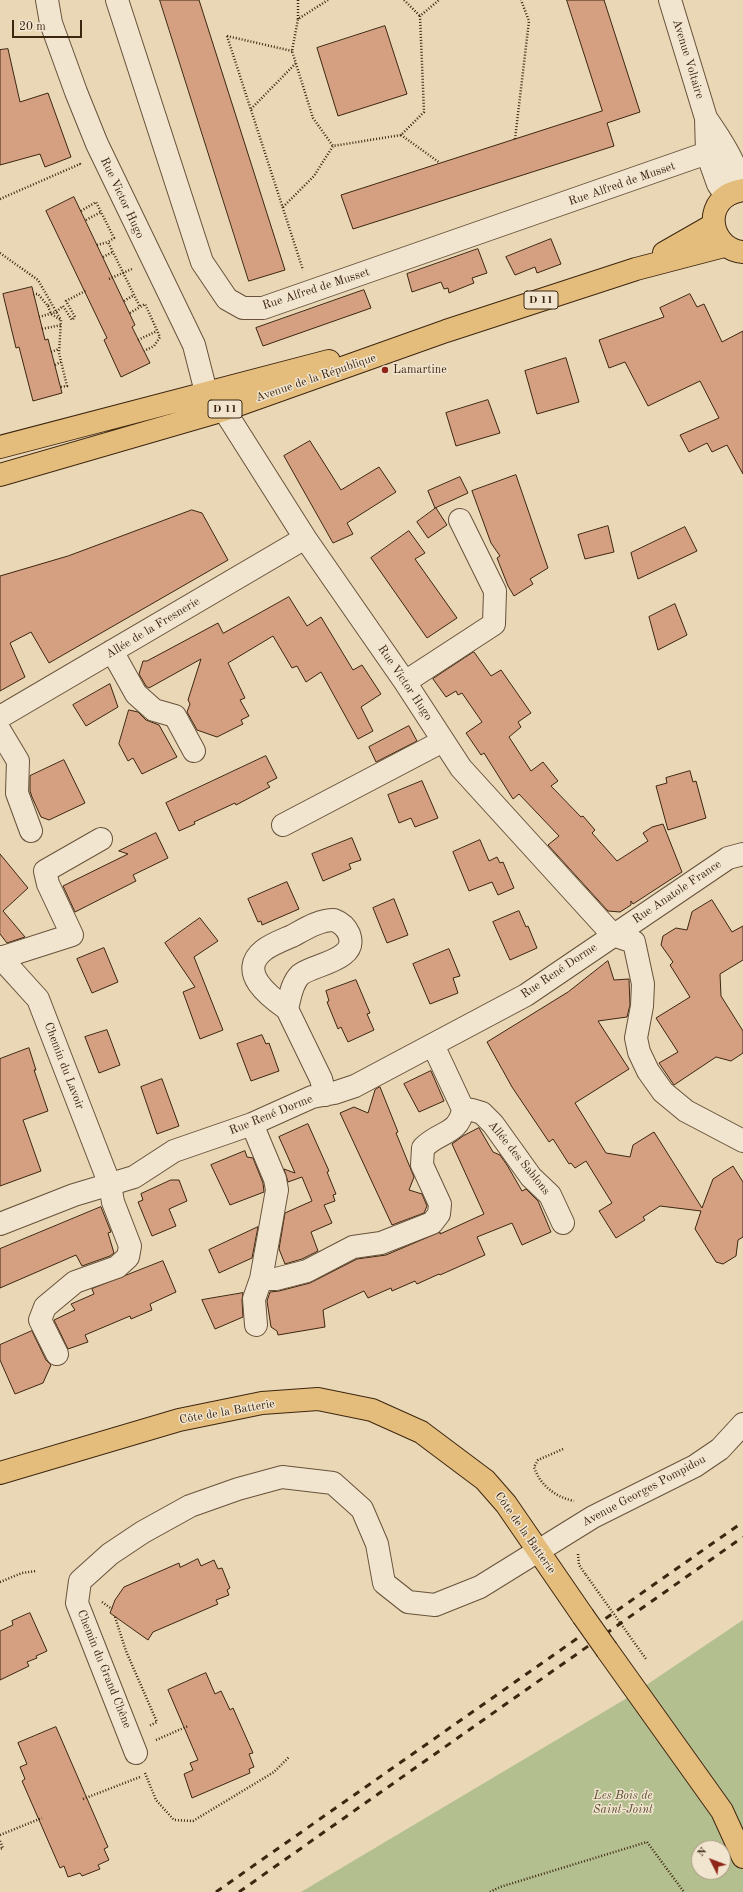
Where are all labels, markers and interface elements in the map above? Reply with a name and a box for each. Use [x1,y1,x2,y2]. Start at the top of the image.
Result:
scale bar [14,12,84,38]
street label: Avenue Voltaire [669,17,707,101]
text: 20 m [19,21,46,33]
street label: Rue Victor Hugo [97,155,147,241]
street label: Rue Alfred de Musset [567,159,677,209]
street label: Rue Alfred de Musset [260,265,372,313]
road number: D 11 [524,291,558,309]
street label: Avenue de la République [254,351,378,405]
place label: Lamartine [393,363,447,377]
marker: Lamartine [380,365,390,375]
road number: D 11 [208,400,242,418]
street label: Allée de la Fresnerie [103,594,203,662]
street label: Rue Victor Hugo [374,643,436,723]
street label: Rue Anatole France [630,857,724,927]
street label: Rue René Dorme [518,940,600,1002]
street label: Chemin du Lavoir [41,1020,87,1112]
street label: Rue René Dorme [227,1092,315,1138]
street label: Allée des Sablons [485,1118,553,1198]
street label: Côte de la Batterie [178,1397,276,1427]
street label: Avenue Georges Pompidou [580,1452,708,1530]
street label: Côte de la Batterie [491,1489,559,1577]
street label: Chemin du Grand Chêne [74,1608,134,1730]
park label: Les Bois de Saint-Joint [593,1789,653,1817]
north arrow [691,1840,731,1880]
text: N [696,1846,709,1859]

